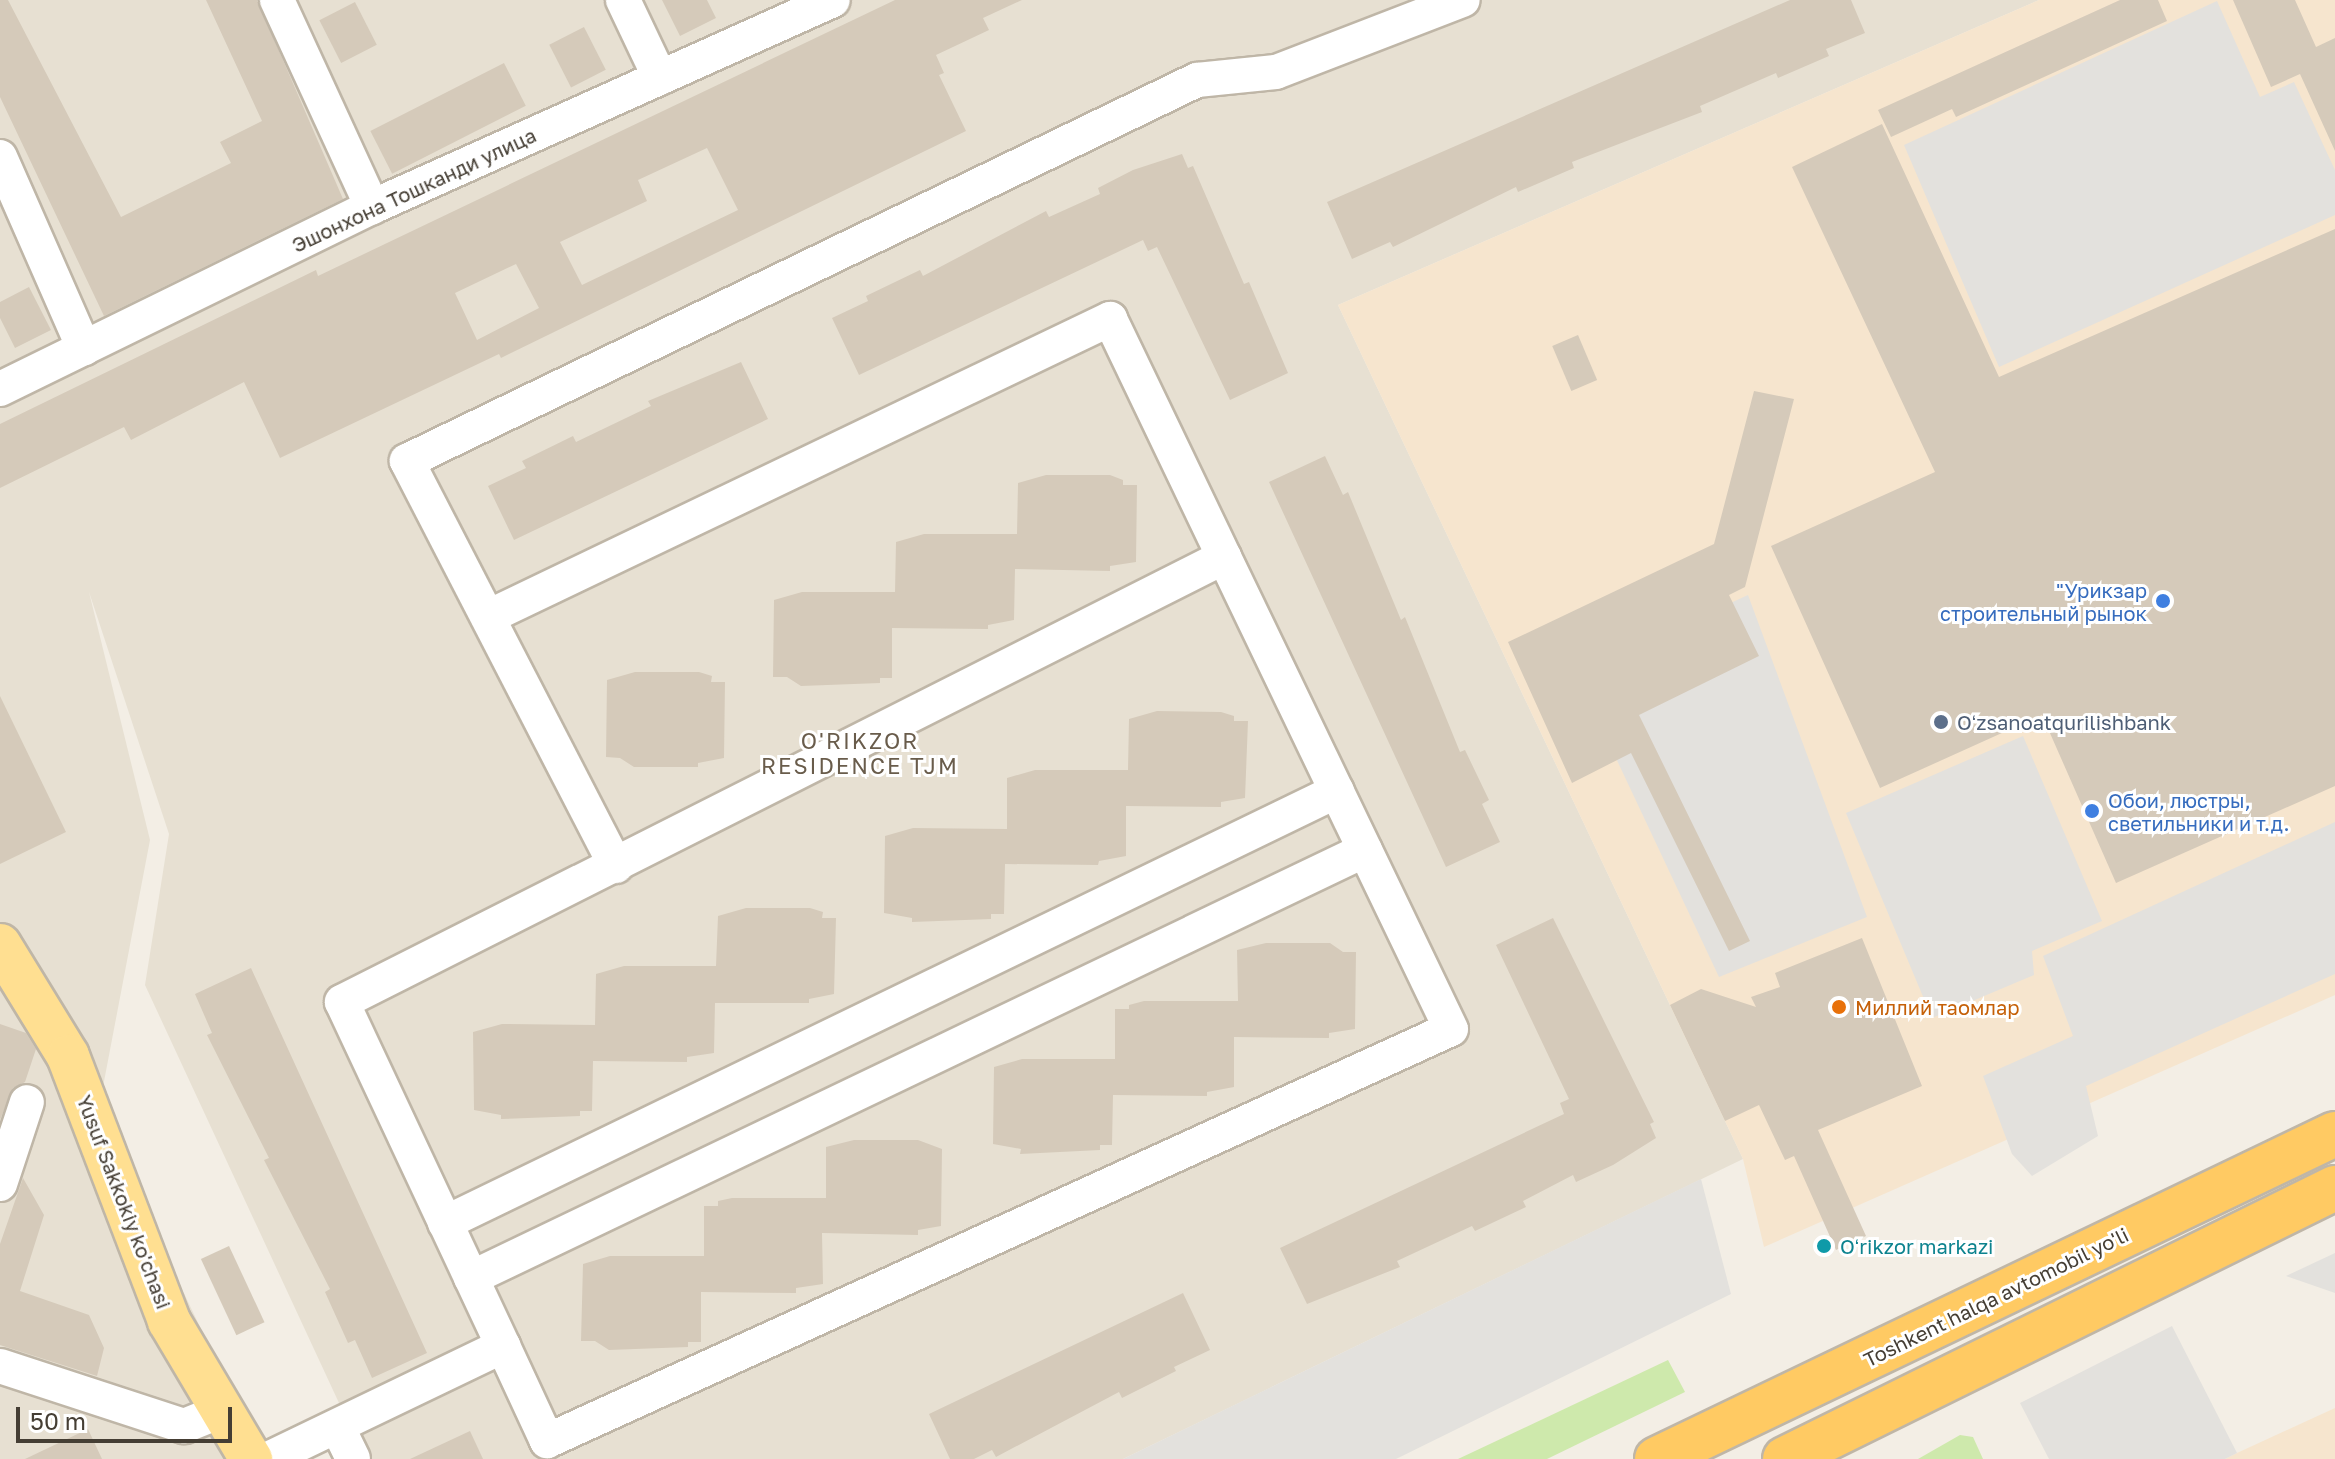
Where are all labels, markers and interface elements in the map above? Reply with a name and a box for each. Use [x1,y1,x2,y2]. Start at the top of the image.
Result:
street label: Эшонхона Тошканди улица [288,123,540,257]
place label: "Урикзар строительный рынок [1940,578,2147,625]
marker: "Урикзар строительный рынок [2154,592,2172,610]
place label: Oʻzsanoatqurilishbank [1957,710,2171,734]
marker: Oʻzsanoatqurilishbank [1932,713,1950,731]
district label: O'RIKZOR RESIDENCE TJM [761,727,959,778]
place label: Обои, люстры, светильники и т.д. [2108,788,2290,835]
marker: Обои, люстры, светильники и т.д. [2083,802,2101,820]
place label: Миллий таомлар [1855,995,2020,1019]
marker: Миллий таомлар [1830,998,1848,1016]
street label: Yusuf Sakkokiy ko'chasi [72,1092,176,1312]
street label: Toshkent halqa avtomobil yo'li [1860,1222,2132,1372]
place label: Oʻrikzor markazi [1840,1234,1993,1258]
marker: Oʻrikzor markazi [1815,1237,1833,1255]
scale bar [20,1391,236,1441]
text: 50 m [30,1406,86,1435]

